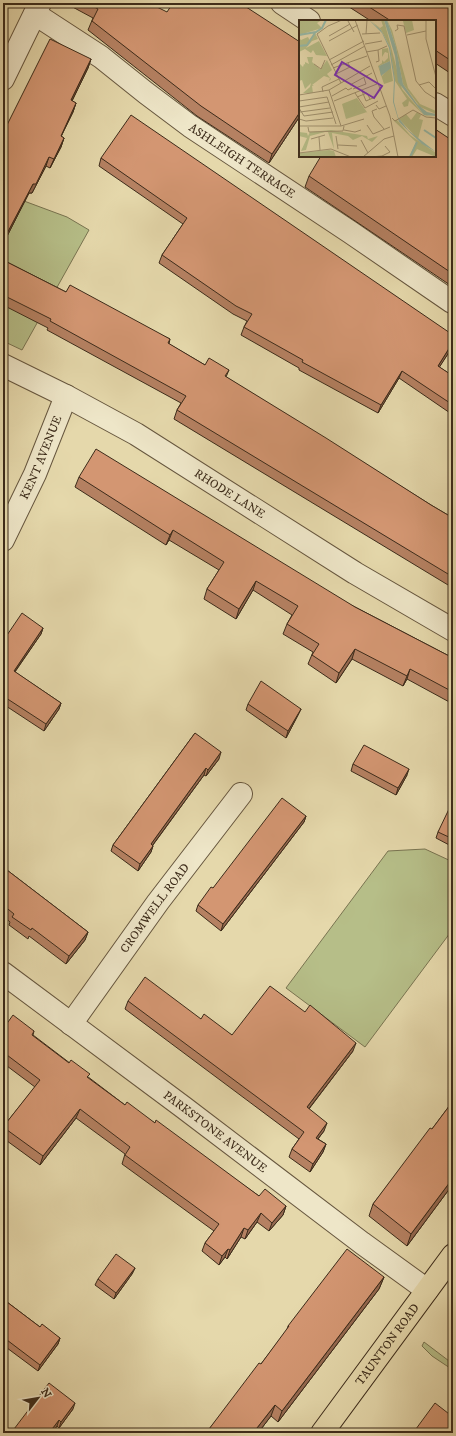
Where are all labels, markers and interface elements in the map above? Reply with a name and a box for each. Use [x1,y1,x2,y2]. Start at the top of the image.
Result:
inset map [299,20,436,157]
street label: ASHLEIGH TERRACE [186,120,299,202]
street label: KENT AVENUE [16,413,65,502]
street label: RHODE LANE [192,466,268,522]
street label: CROMWELL ROAD [117,860,193,956]
street label: PARKSTONE AVENUE [160,1087,271,1176]
street label: TAUNTON ROAD [352,1300,422,1388]
north arrow [18,1378,58,1418]
text: N [37,1386,54,1401]

